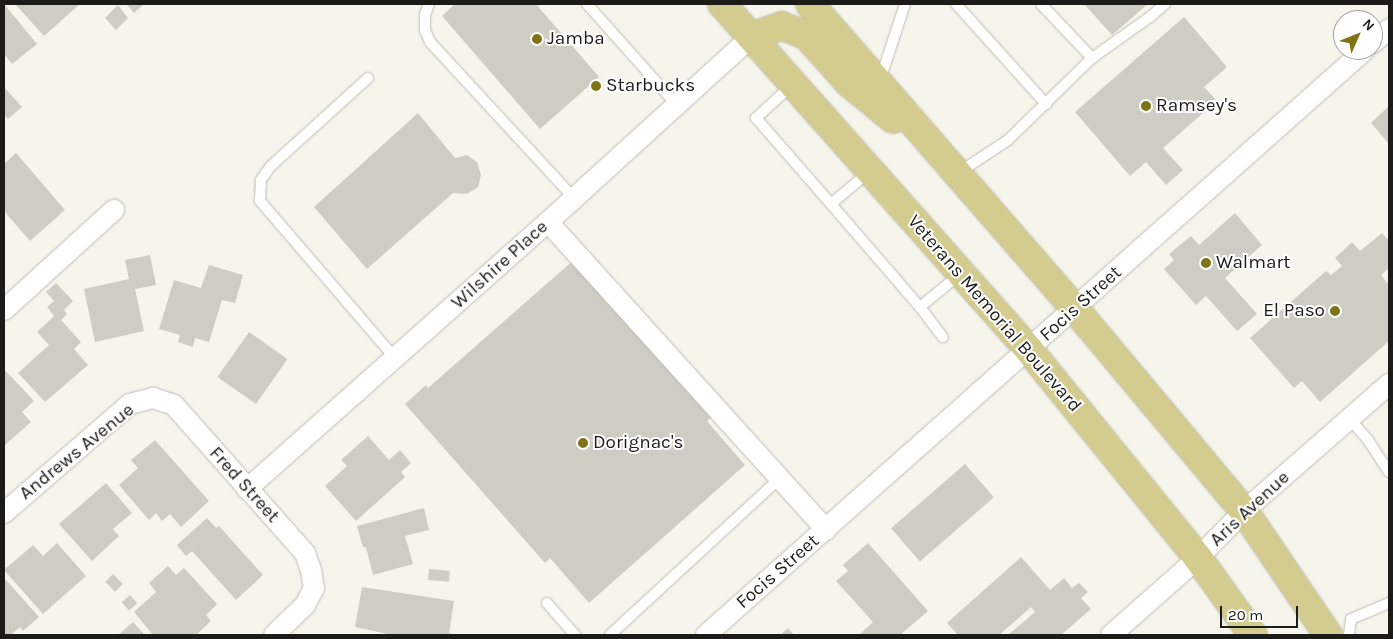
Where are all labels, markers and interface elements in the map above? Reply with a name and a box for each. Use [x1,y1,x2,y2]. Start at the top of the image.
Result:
north arrow [1333,10,1383,60]
text: N [1359,15,1378,34]
place label: Jamba [547,28,605,50]
marker: Jamba [531,33,543,45]
place label: Starbucks [606,75,695,97]
marker: Starbucks [590,80,602,92]
place label: Ramsey's [1156,95,1237,117]
marker: Ramsey's [1140,100,1152,112]
street label: Veterans Memorial Boulevard [902,211,1086,417]
street label: Wilshire Place [447,216,553,314]
place label: Walmart [1216,252,1290,274]
marker: Walmart [1200,257,1212,269]
street label: Focis Street [1035,261,1127,347]
place label: El Paso [1263,300,1325,322]
marker: El Paso [1329,305,1341,317]
street label: Andrews Avenue [15,399,139,505]
place label: Dorignac's [593,432,683,454]
marker: Dorignac's [577,437,589,449]
street label: Fred Street [204,442,284,528]
street label: Aris Avenue [1205,466,1295,552]
street label: Focis Street [732,530,824,614]
scale bar [1223,596,1300,628]
text: 20 m [1228,606,1263,624]

